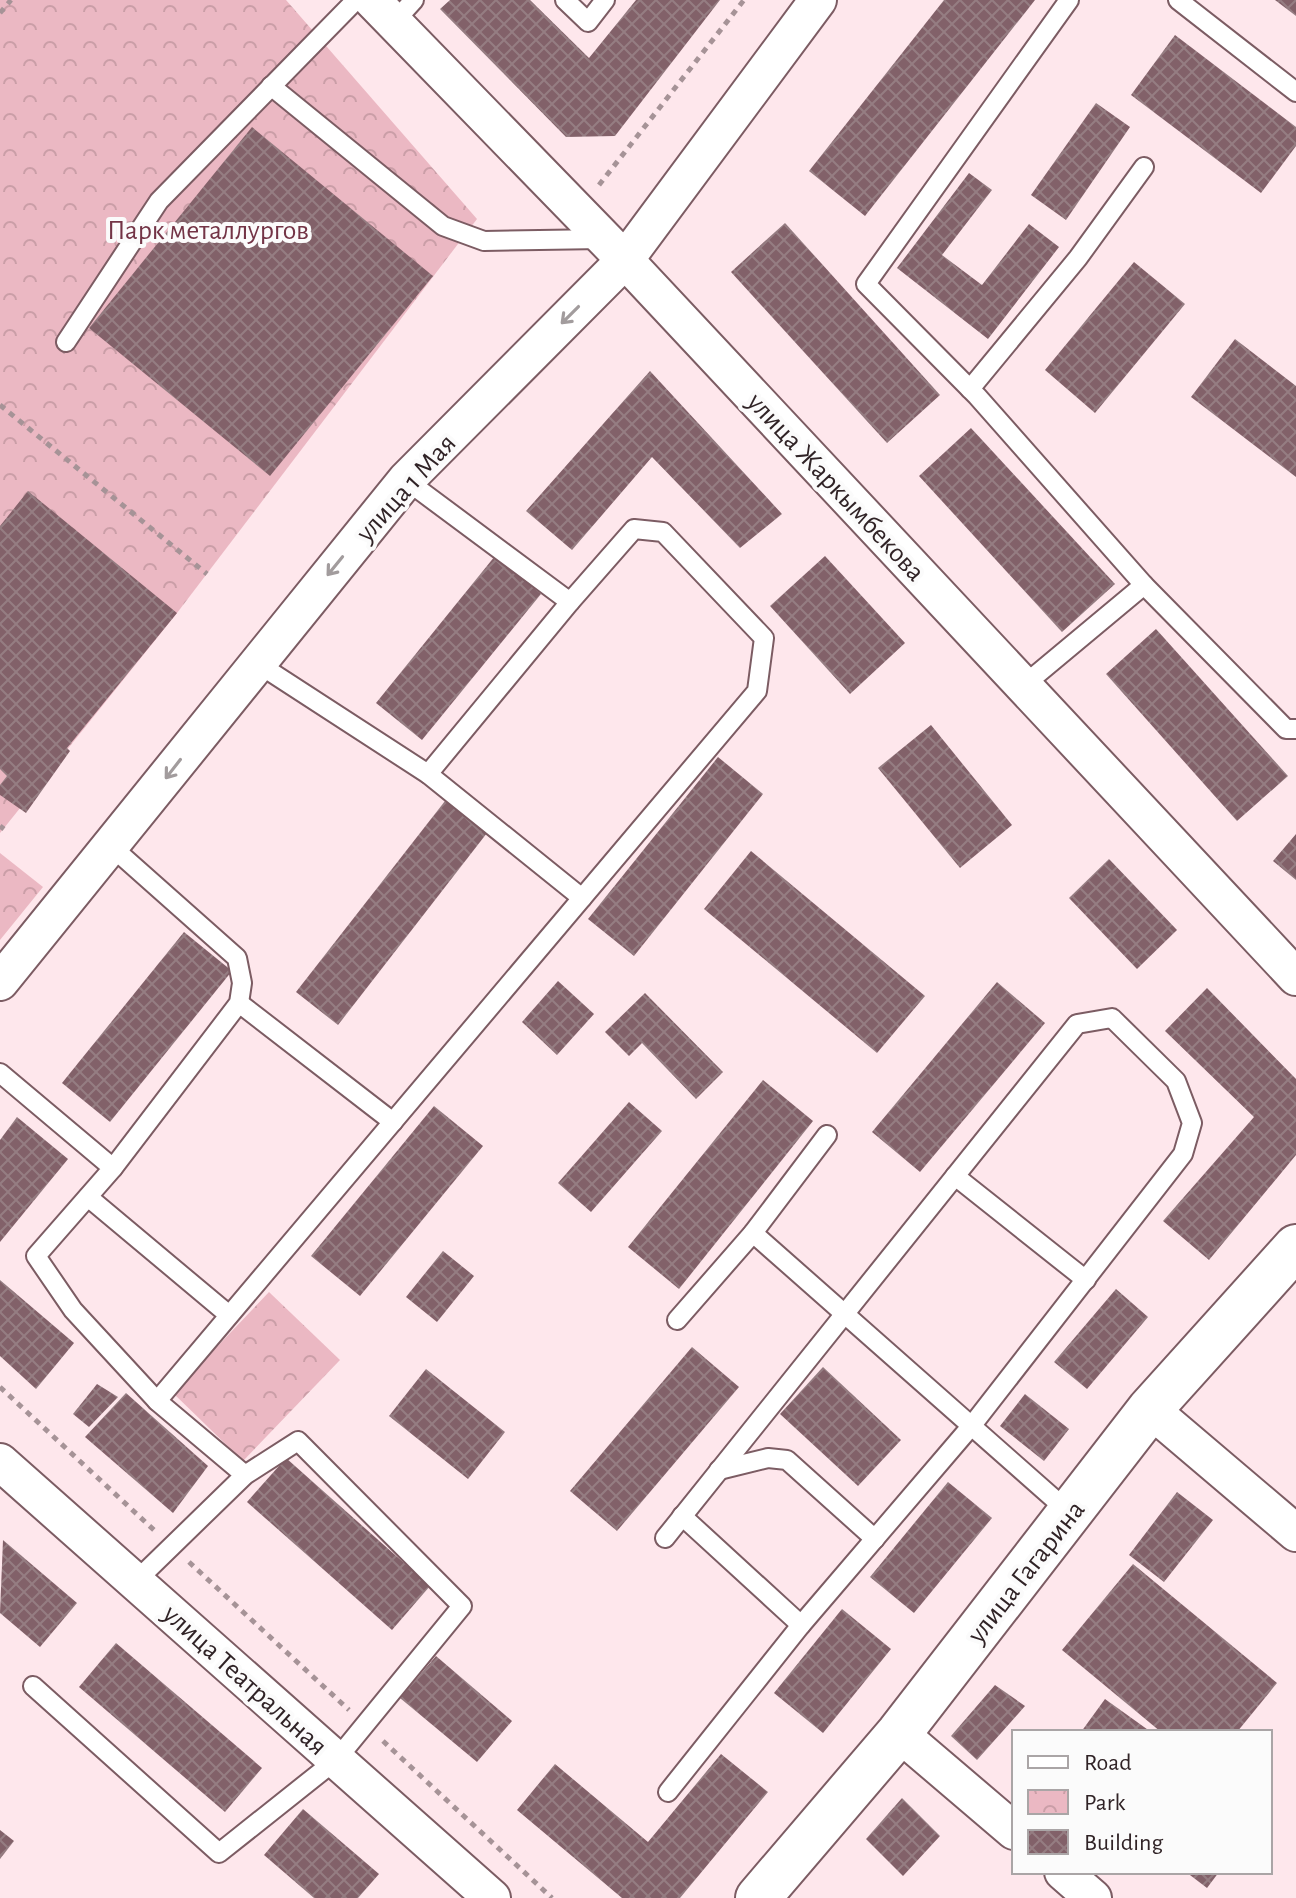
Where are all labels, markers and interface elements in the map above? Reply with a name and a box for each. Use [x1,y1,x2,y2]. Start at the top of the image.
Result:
park label: Парк металлургов [107,217,309,245]
one-way arrow [561,305,580,324]
street label: улица Жаркымбекова [741,387,930,587]
street label: улица 1 Мая [351,429,462,548]
one-way arrow [327,555,344,576]
one-way arrow [164,758,182,779]
street label: улица Гагарина [962,1496,1091,1649]
street label: улица Театральная [157,1599,332,1761]
legend [1012,1730,1272,1874]
text: Road [1084,1751,1132,1775]
text: Park [1084,1791,1125,1815]
text: Building [1084,1831,1163,1855]

